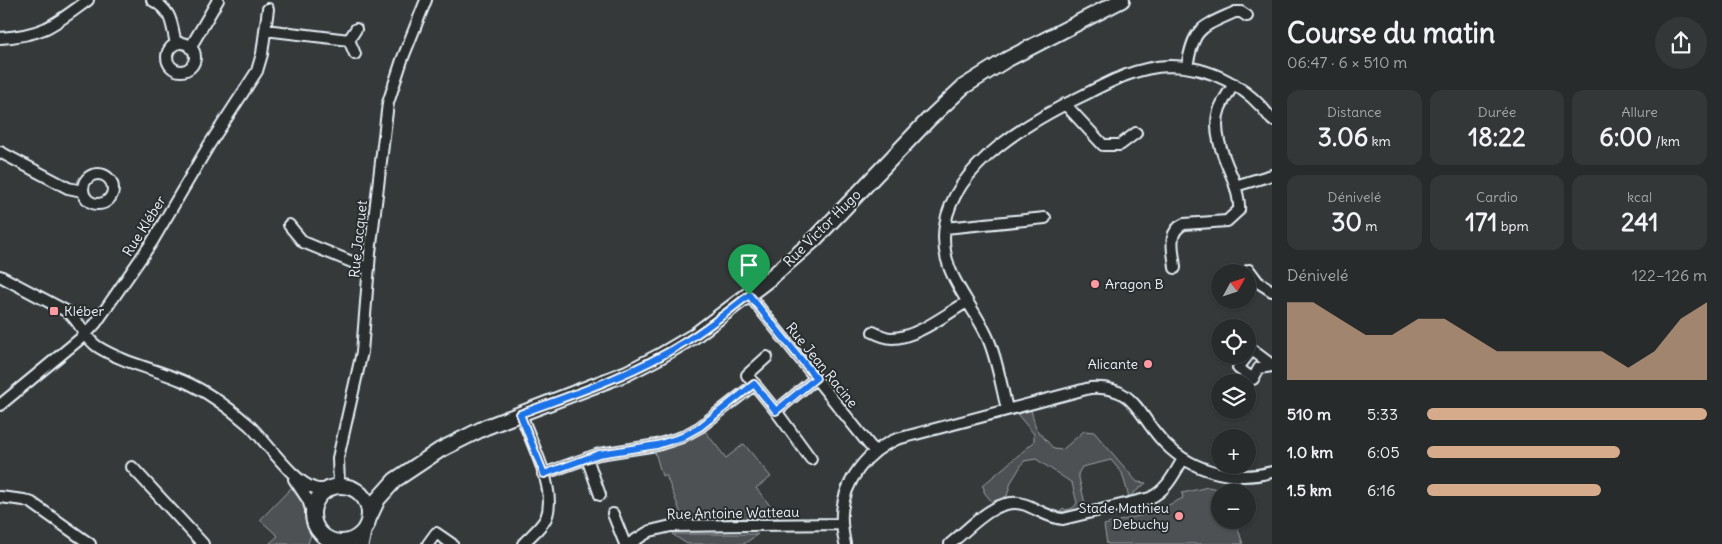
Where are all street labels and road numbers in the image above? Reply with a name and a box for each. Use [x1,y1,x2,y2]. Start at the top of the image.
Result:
street label: Rue Victor Hugo [779,185,865,271]
street label: Rue Kléber [118,192,170,260]
street label: Rue Jacquet [345,199,371,279]
street label: Rue Jean Racine [782,319,862,411]
street label: Rue Antoine Watteau [667,503,799,523]

